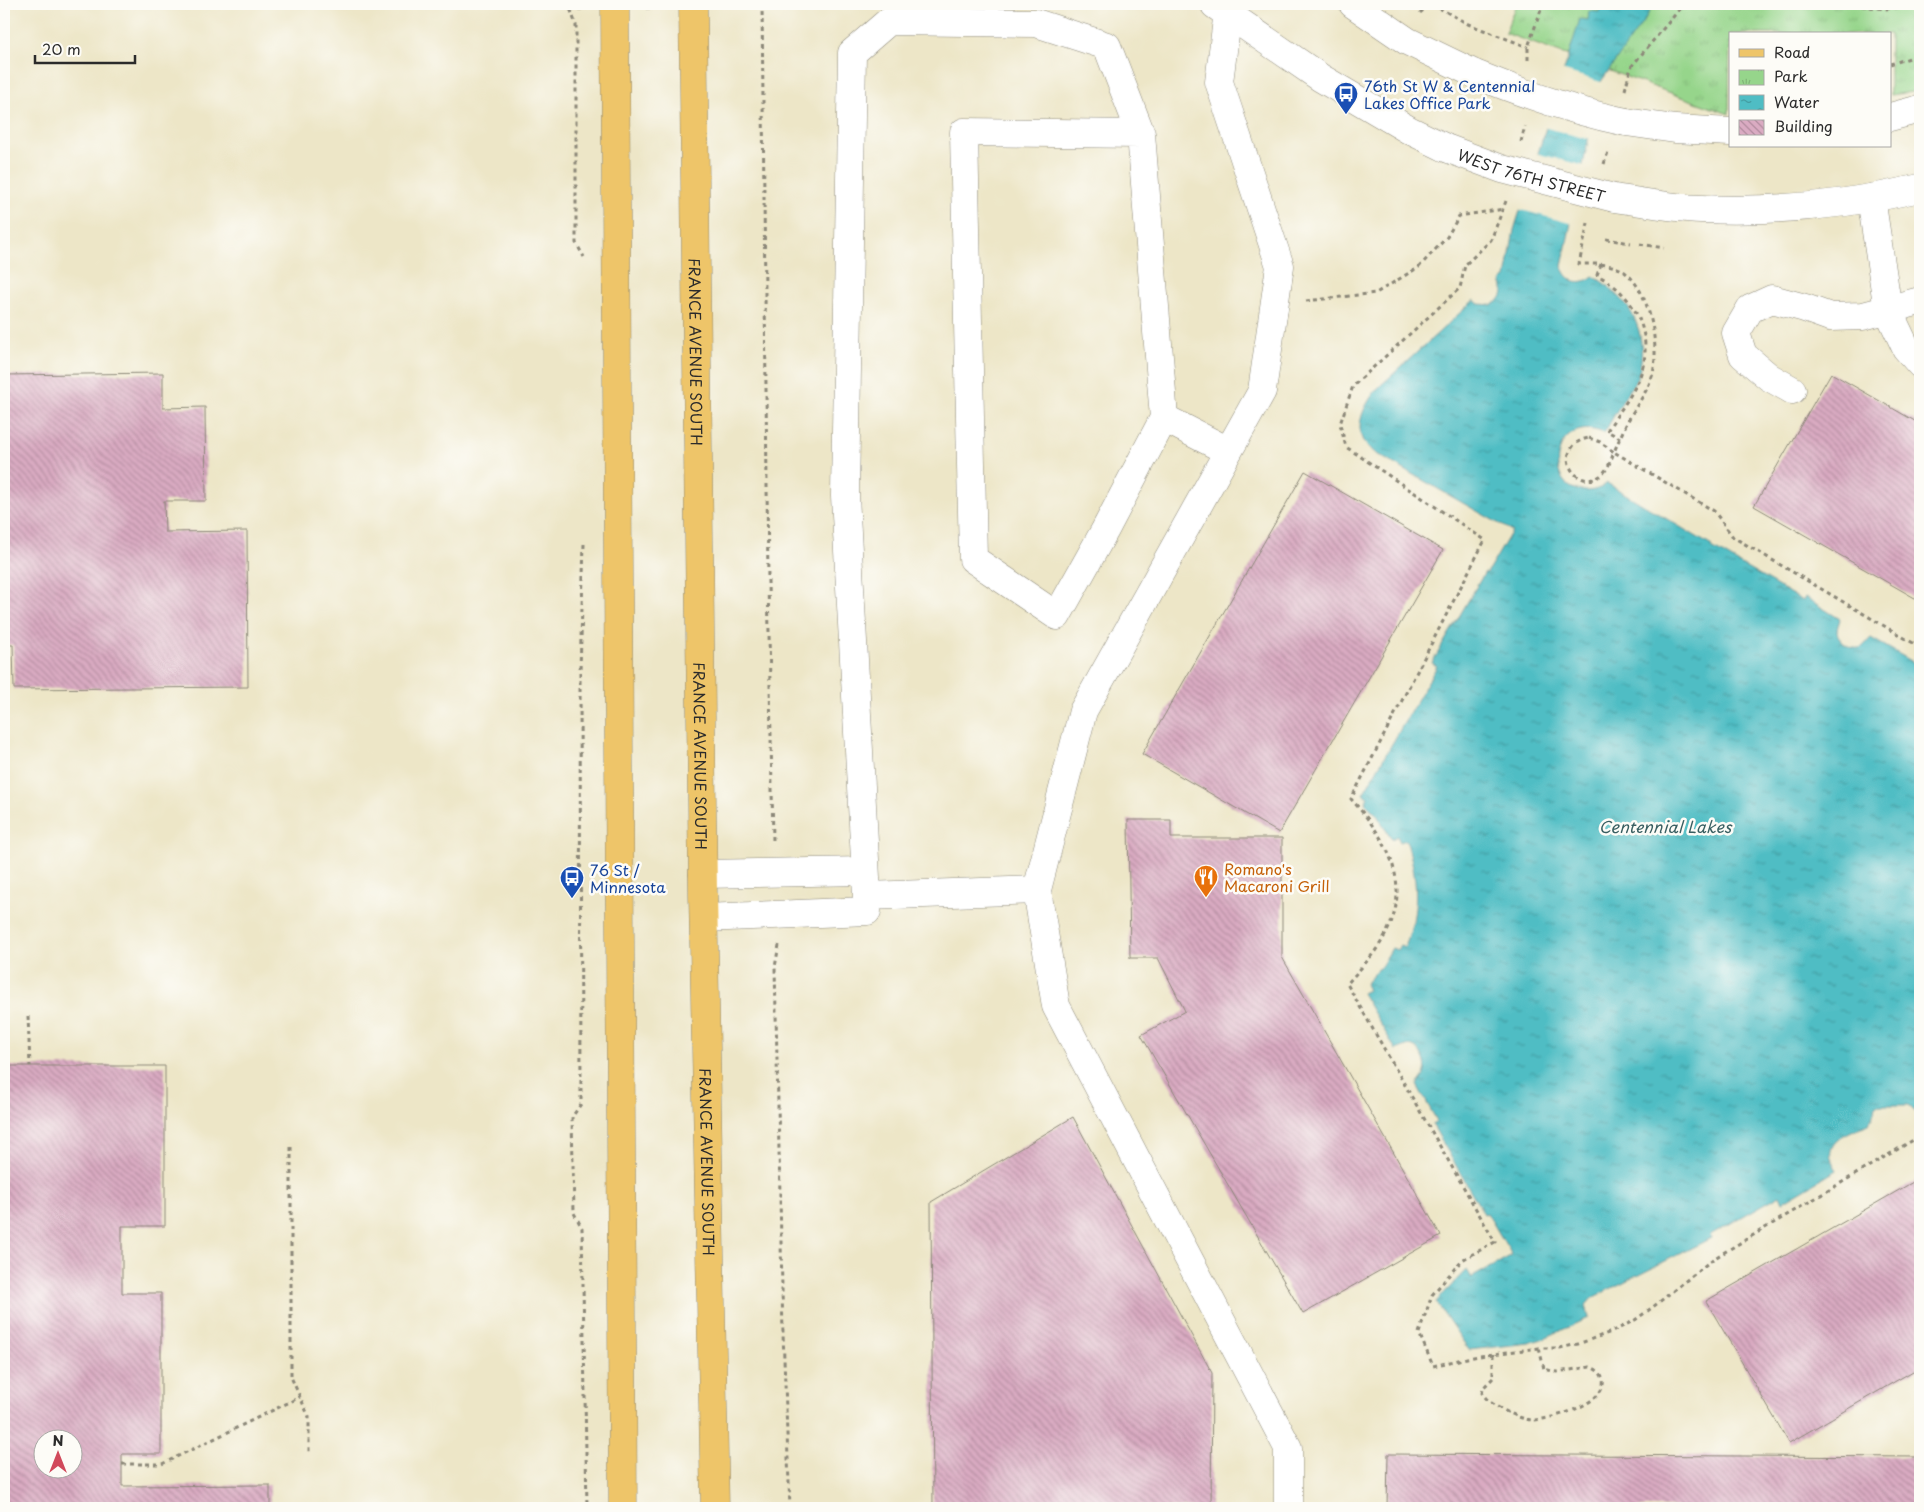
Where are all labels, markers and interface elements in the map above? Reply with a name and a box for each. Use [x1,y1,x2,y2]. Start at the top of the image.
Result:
scale bar [35,32,135,64]
legend [1729,32,1892,148]
text: 20 m [42,37,81,60]
text: Road [1774,40,1810,63]
text: Park [1774,64,1808,87]
place label: 76th St W & Centennial Lakes Office Park [1364,74,1535,114]
bus stop icon: 76th St W & Centennial Lakes Office Park [1333,81,1359,115]
text: Water [1774,90,1819,113]
text: Building [1774,114,1833,137]
street label: WEST 76TH STREET [1455,142,1609,207]
street label: FRANCE AVENUE SOUTH [684,258,709,446]
street label: FRANCE AVENUE SOUTH [689,662,714,850]
water label: Centennial Lakes [1599,814,1733,838]
place label: Romano's Macaroni Grill [1224,857,1329,897]
place label: 76 St / Minnesota [590,858,666,898]
restaurant icon: Romano's Macaroni Grill [1193,864,1219,898]
bus stop icon: 76 St / Minnesota [559,865,585,899]
street label: FRANCE AVENUE SOUTH [695,1068,722,1256]
north arrow [32,1430,82,1480]
text: N [52,1430,64,1451]

